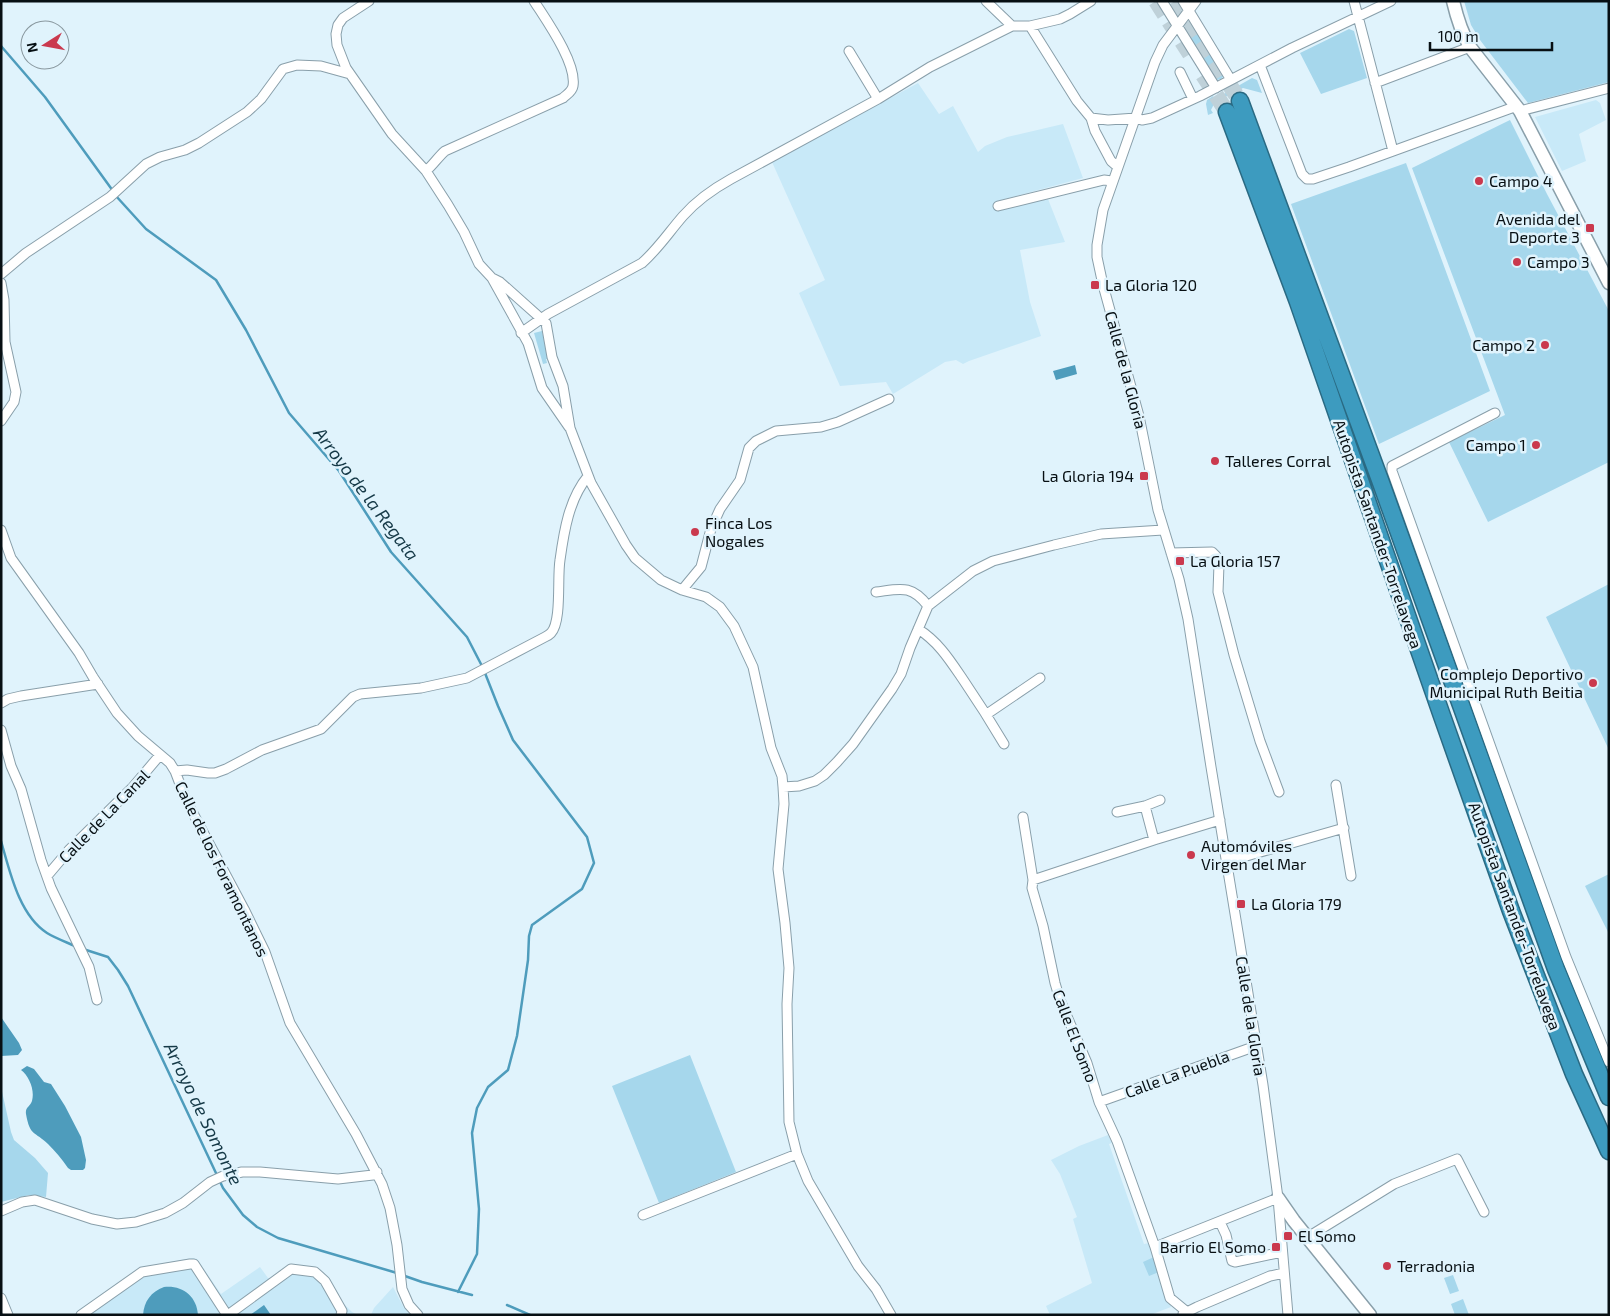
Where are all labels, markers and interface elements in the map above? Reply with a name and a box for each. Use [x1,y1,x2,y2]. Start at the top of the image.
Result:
north arrow [20,20,70,70]
scale bar [1430,20,1552,52]
text: 100 m [1438,27,1479,45]
text: N [22,41,41,54]
place label: Campo 4 [1489,171,1553,190]
marker: Campo 4 [1473,175,1485,187]
place label: Avenida del Deporte 3 [1496,209,1580,246]
marker: Avenida del Deporte 3 [1584,222,1596,234]
place label: Campo 3 [1527,252,1590,271]
marker: Campo 3 [1511,256,1523,268]
place label: La Gloria 120 [1105,275,1197,294]
marker: La Gloria 120 [1089,279,1101,291]
street label: Calle de la Gloria [1102,309,1151,431]
place label: Campo 2 [1472,335,1535,354]
marker: Campo 2 [1539,339,1551,351]
street label: Autopista Santander-Torrelavega [1330,417,1427,651]
water label: Arroyo de la Regata [309,422,424,564]
place label: Campo 1 [1466,435,1526,454]
marker: Campo 1 [1530,439,1542,451]
place label: Talleres Corral [1225,451,1331,470]
marker: Talleres Corral [1209,455,1221,467]
place label: La Gloria 194 [1041,466,1134,485]
marker: La Gloria 194 [1138,470,1150,482]
place label: Finca Los Nogales [705,513,772,550]
marker: Finca Los Nogales [689,526,701,538]
place label: La Gloria 157 [1190,551,1280,570]
marker: La Gloria 157 [1174,555,1186,567]
place label: Complejo Deportivo Municipal Ruth Beitia [1430,664,1583,701]
marker: Complejo Deportivo Municipal Ruth Beitia [1587,677,1599,689]
street label: Calle de La Canal [54,765,153,866]
street label: Calle de los Foramontanos [172,778,273,960]
street label: Autopista Santander-Torrelavega [1465,799,1566,1032]
place label: Automóviles Virgen del Mar [1201,836,1307,873]
marker: Automóviles Virgen del Mar [1185,849,1197,861]
place label: La Gloria 179 [1251,894,1342,913]
marker: La Gloria 179 [1235,898,1247,910]
street label: Calle de la Gloria [1233,955,1270,1077]
street label: Calle El Somo [1049,987,1102,1085]
water label: Arroyo de Somonte [159,1038,248,1189]
street label: Calle La Puebla [1122,1046,1232,1101]
place label: El Somo [1298,1226,1356,1245]
marker: El Somo [1282,1230,1294,1242]
place label: Barrio El Somo [1160,1237,1266,1256]
marker: Barrio El Somo [1270,1241,1282,1253]
place label: Terradonia [1397,1256,1475,1275]
marker: Terradonia [1381,1260,1393,1272]

